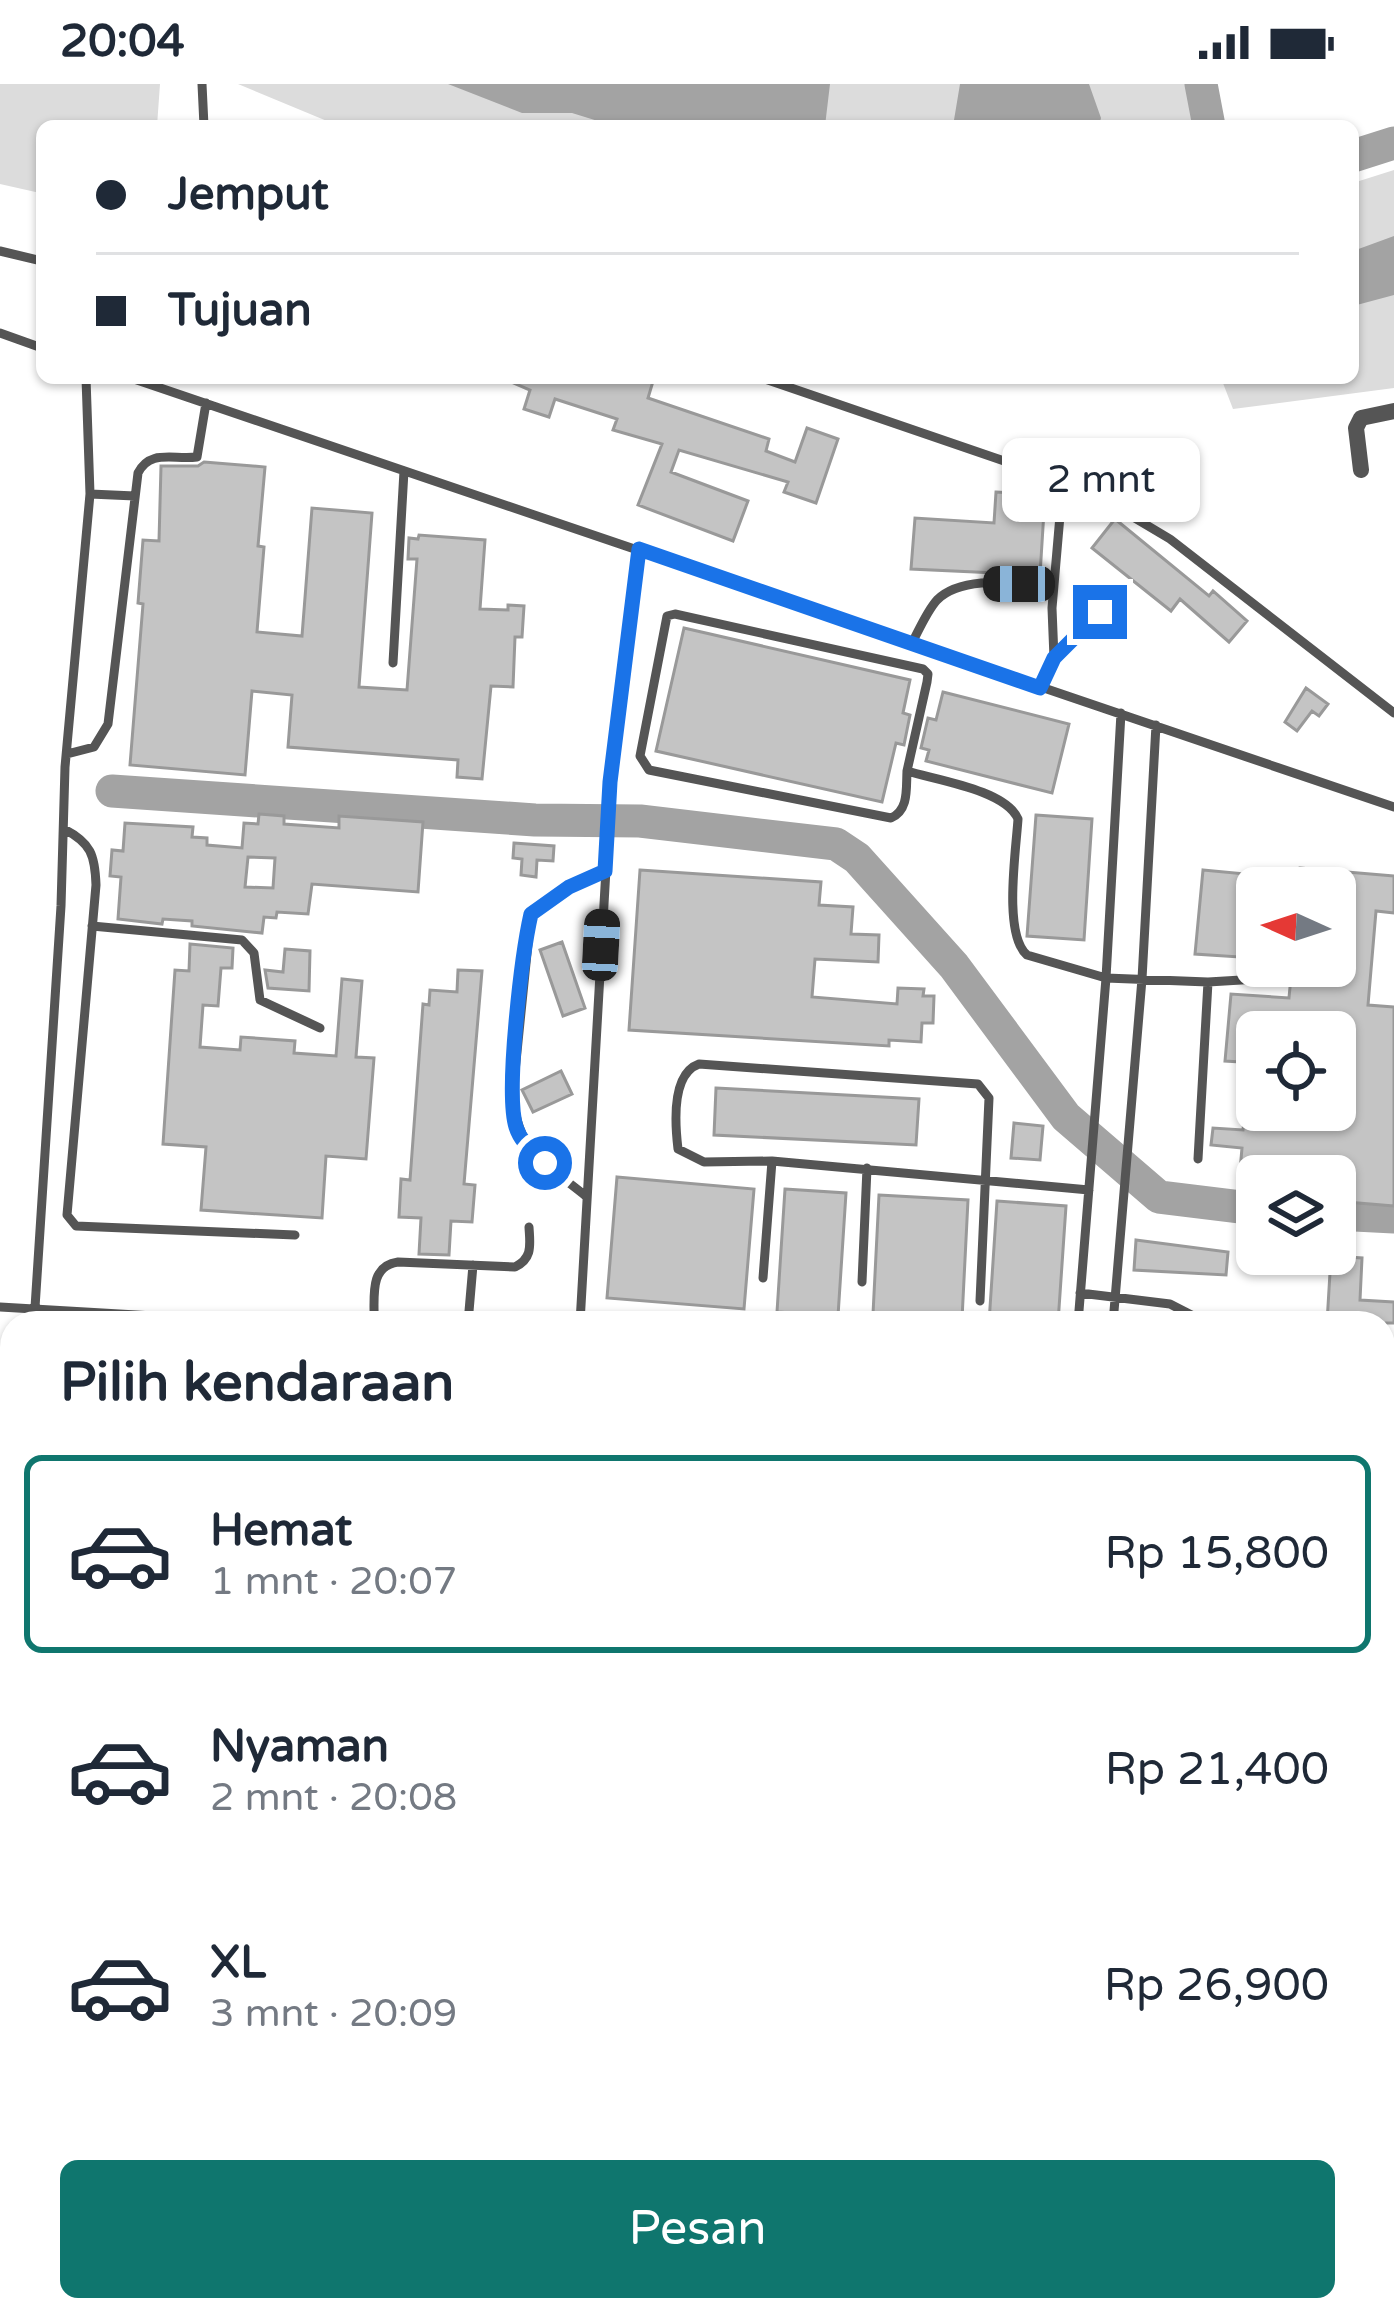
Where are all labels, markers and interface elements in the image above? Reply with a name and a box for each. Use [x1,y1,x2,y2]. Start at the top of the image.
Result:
text: 20:04 [60,15,185,69]
text: Jemput [168,168,329,222]
text: Tujuan [168,284,312,338]
callout: 2 mnt [1001,438,1199,522]
text: 2 mnt [1047,456,1155,503]
car [983,566,1055,602]
route end [1073,585,1127,639]
north arrow [1236,867,1356,987]
map controls [1236,867,1356,1275]
car [581,908,621,982]
button: locate [1236,1011,1356,1131]
route start [518,1136,572,1190]
button: layers [1236,1155,1356,1275]
text: Pilih kendaraan [60,1350,454,1415]
icon: car [66,1500,174,1608]
text: Hemat [210,1504,352,1558]
text: Rp 15,800 [1105,1527,1329,1581]
text: 1 mnt · 20:07 [210,1558,457,1605]
icon: car [66,1716,174,1824]
text: Nyaman [210,1720,389,1774]
text: Rp 21,400 [1105,1743,1329,1797]
text: 2 mnt · 20:08 [210,1774,457,1821]
icon: car [66,1932,174,2040]
text: XL [210,1936,266,1990]
text: Rp 26,900 [1104,1959,1329,2013]
text: 3 mnt · 20:09 [210,1990,457,2037]
button: Pesan [60,2160,1335,2298]

